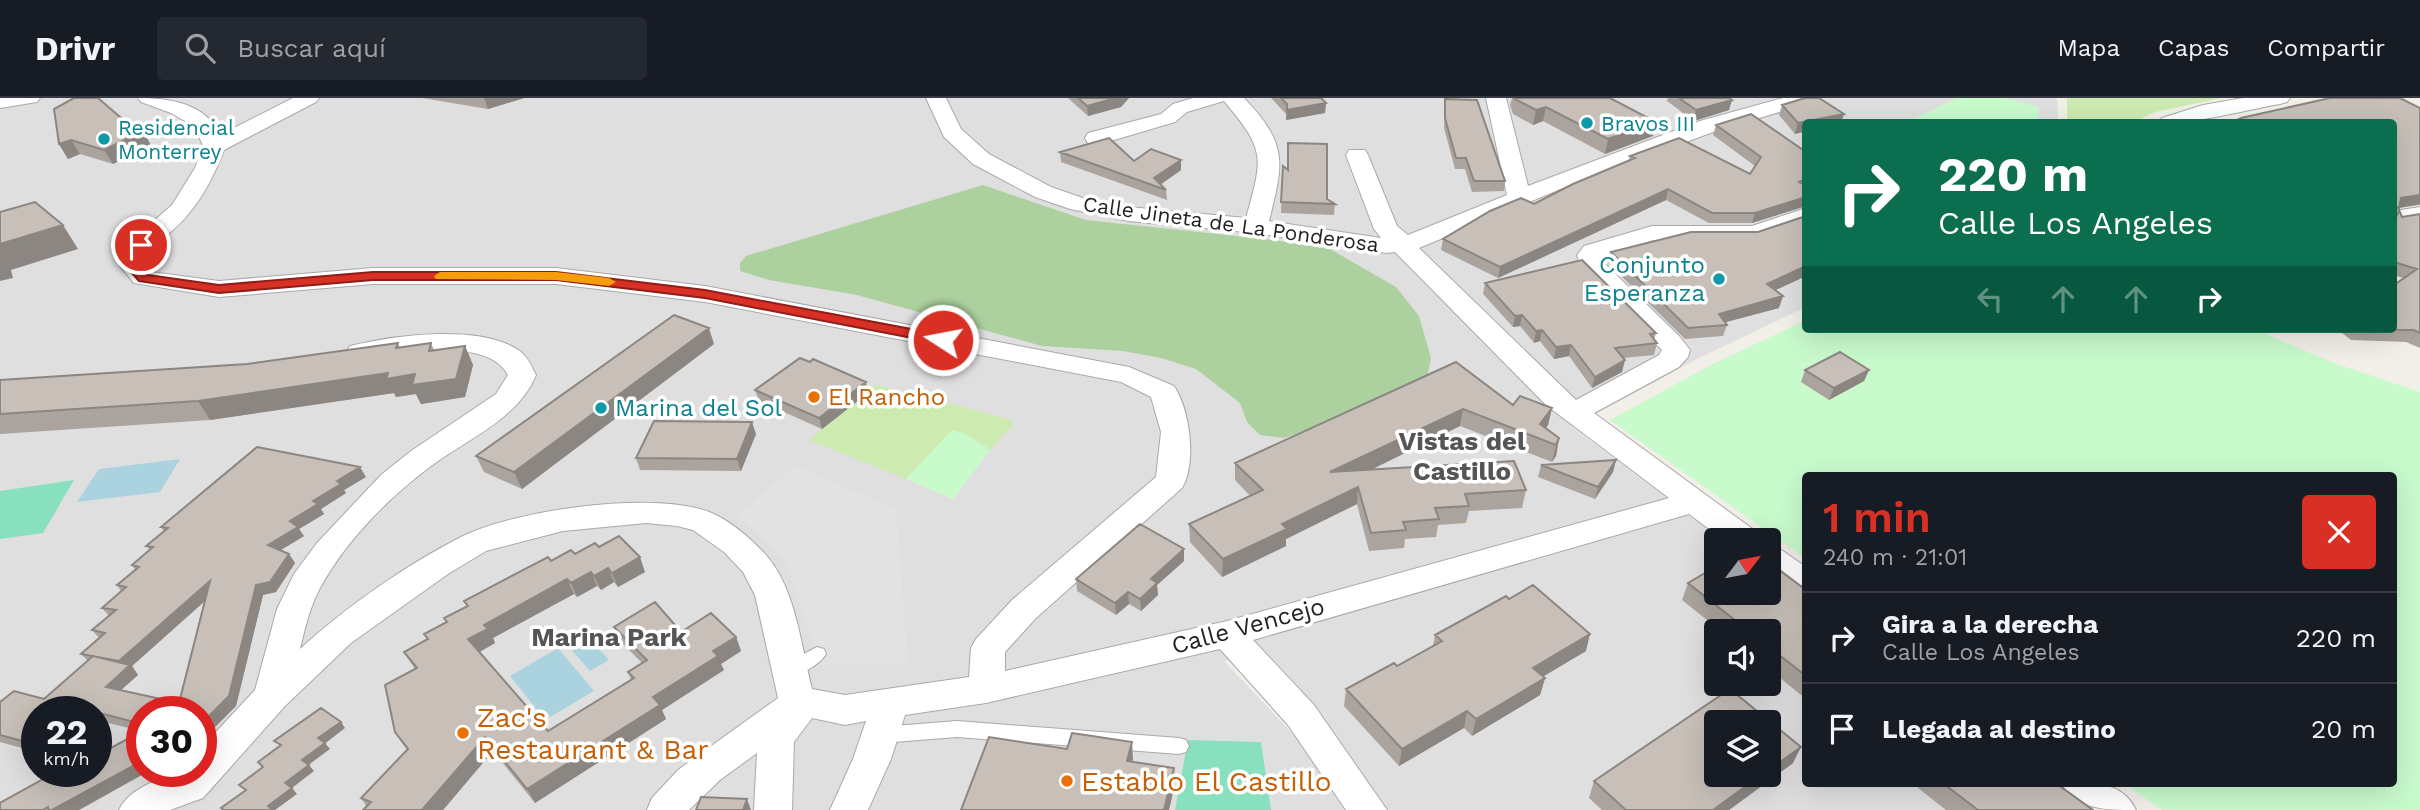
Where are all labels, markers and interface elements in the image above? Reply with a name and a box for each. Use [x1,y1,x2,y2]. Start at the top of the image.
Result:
search box [157,17,647,80]
text: Drivr [35,29,115,68]
icon: search [181,29,219,67]
text: Buscar aquí [237,33,386,63]
text: Mapa [2057,34,2120,62]
text: Capas [2158,34,2229,62]
text: Compartir [2267,34,2385,62]
place label: Bravos III [1601,111,1695,136]
place label: Residencial Monterrey [118,115,235,164]
marker: Bravos III [1579,115,1595,131]
marker: Residencial Monterrey [96,131,112,147]
text: 220 m [1938,145,2088,203]
icon: right [1823,147,1914,238]
street label: Calle Jineta de La Ponderosa [1082,191,1381,257]
text: Calle Los Angeles [1938,204,2213,242]
pin [111,215,171,275]
icon: arrive [122,226,160,264]
place label: Conjunto Esperanza [1584,251,1705,307]
marker: Conjunto Esperanza [1711,271,1727,287]
icon: left [1971,280,2009,318]
icon: ahead [2044,280,2082,318]
icon: ahead [2117,280,2155,318]
icon: right [2190,280,2228,318]
position arrow [906,303,980,377]
place label: El Rancho [828,383,945,411]
marker: El Rancho [806,389,822,405]
place label: Marina del Sol [615,394,783,422]
marker: Marina del Sol [593,400,609,416]
district label: Vistas del Castillo [1399,426,1526,486]
text: 1 min [1823,493,1931,542]
button: close [2302,495,2376,569]
north arrow [1704,528,1782,606]
map controls [1704,528,1781,787]
text: 240 m · 21:01 [1823,544,1967,571]
street label: Calle Vencejo [1168,592,1328,660]
text: Gira a la derecha [1882,609,2098,639]
button: sound [1704,619,1781,696]
icon: right [1823,619,1861,657]
district label: Marina Park [531,622,688,652]
text: 220 m [2296,623,2376,653]
text: Calle Los Angeles [1882,639,2080,666]
speed limit sign: 30 [126,696,217,787]
place label: Zac's Restaurant & Bar [477,701,709,766]
button: layers [1704,710,1781,787]
icon: arrive [1823,710,1861,748]
text: 22 [46,711,87,753]
text: Llegada al destino [1882,714,2116,744]
text: 20 m [2311,714,2376,744]
marker: Zac's Restaurant & Bar [455,725,471,741]
text: km/h [43,748,90,769]
place label: Establo El Castillo [1081,765,1332,798]
marker: Establo El Castillo [1059,773,1075,789]

